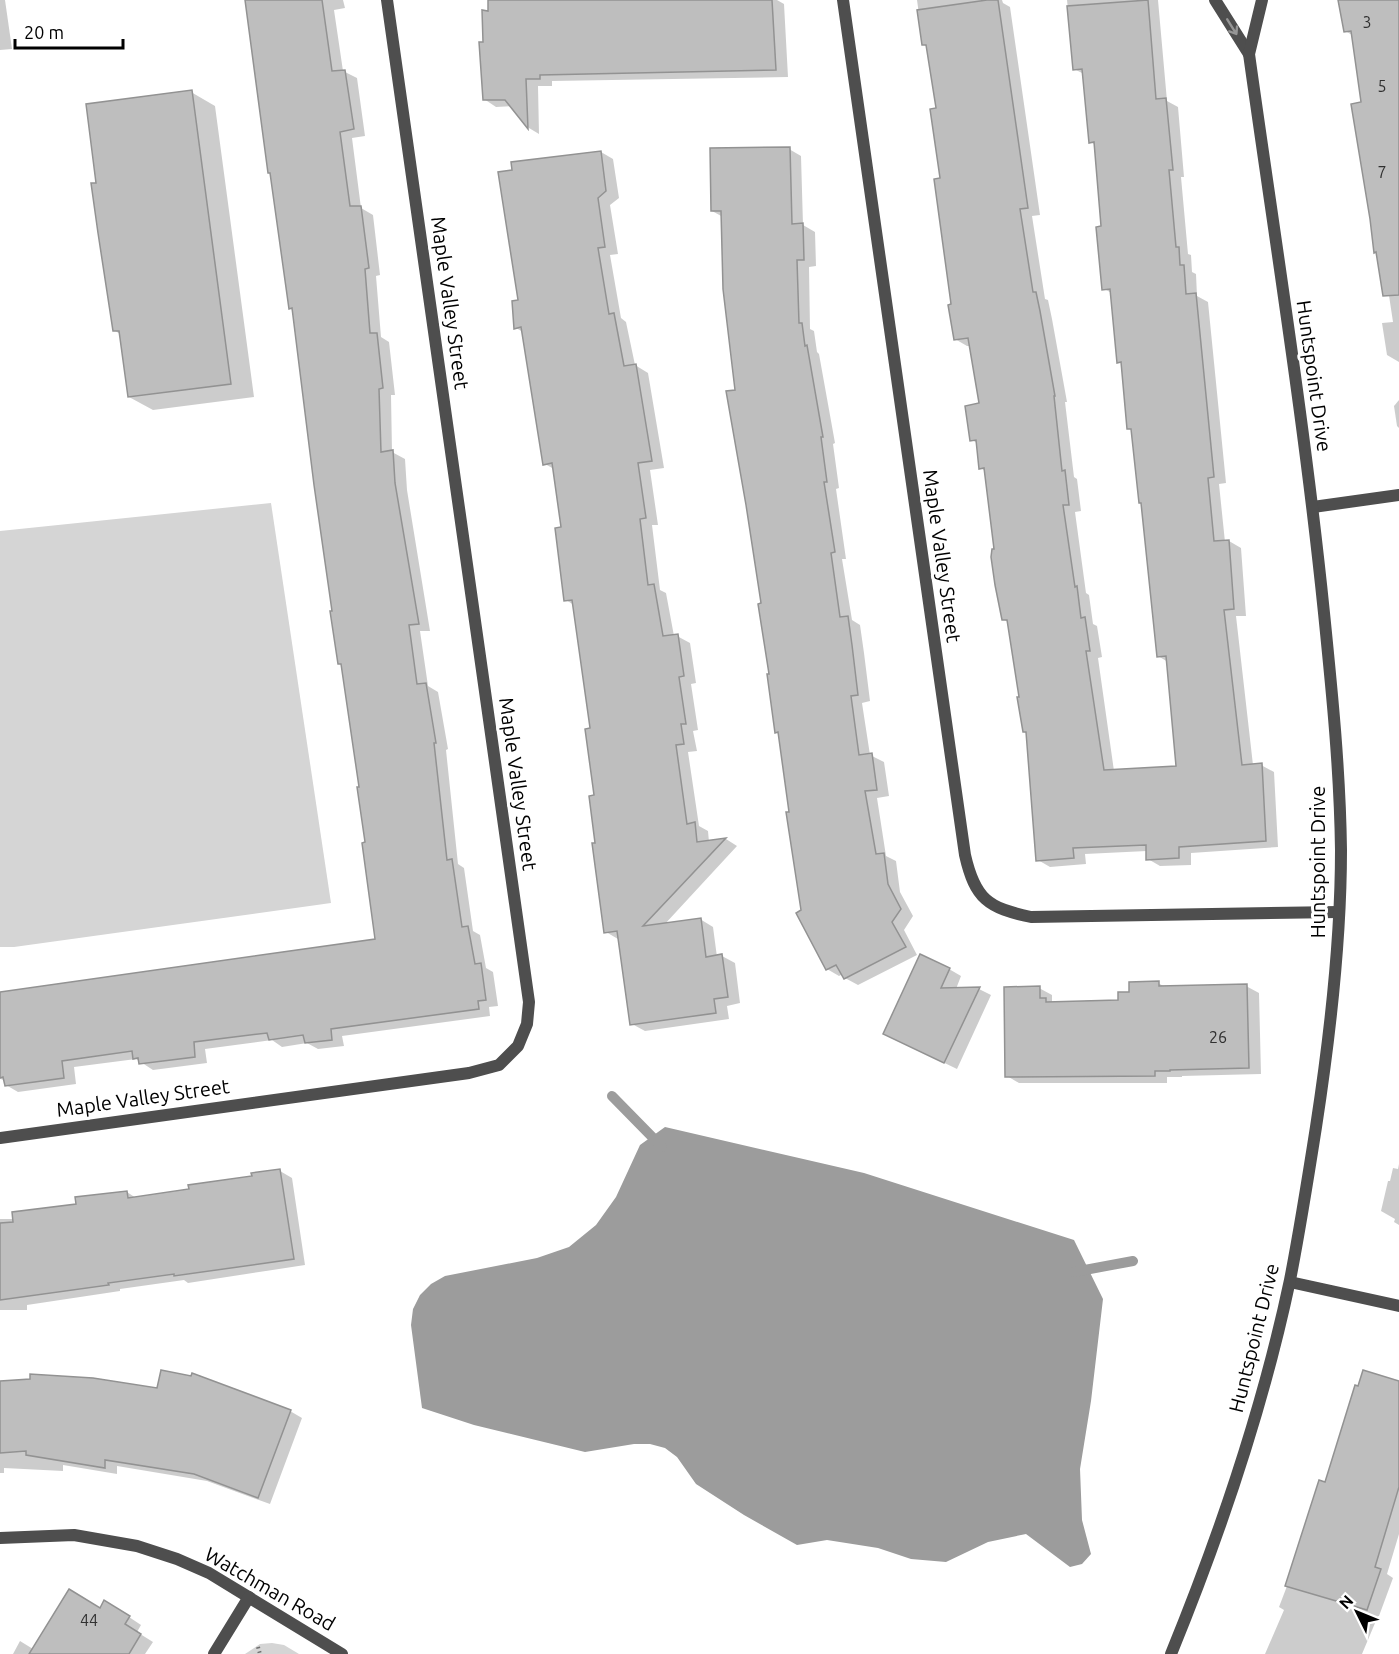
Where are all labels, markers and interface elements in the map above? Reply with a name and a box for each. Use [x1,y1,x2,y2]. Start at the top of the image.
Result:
scale bar [15,12,123,50]
house number: 3 [1362,13,1372,31]
one-way arrow [1226,18,1238,35]
text: 20 m [24,22,64,42]
house number: 5 [1377,77,1387,95]
house number: 7 [1377,163,1387,181]
street label: Maple Valley Street [427,215,474,391]
street label: Huntspoint Drive [1292,299,1337,453]
street label: Maple Valley Street [919,468,966,644]
street label: Maple Valley Street [495,696,542,872]
street label: Huntspoint Drive [1306,786,1329,938]
house number: 26 [1209,1028,1227,1046]
street label: Maple Valley Street [55,1074,231,1121]
street label: Huntspoint Drive [1224,1261,1283,1415]
street label: Watchman Road [201,1542,339,1635]
north arrow [1327,1582,1387,1642]
text: N [1335,1591,1357,1612]
house number: 44 [80,1611,98,1629]

